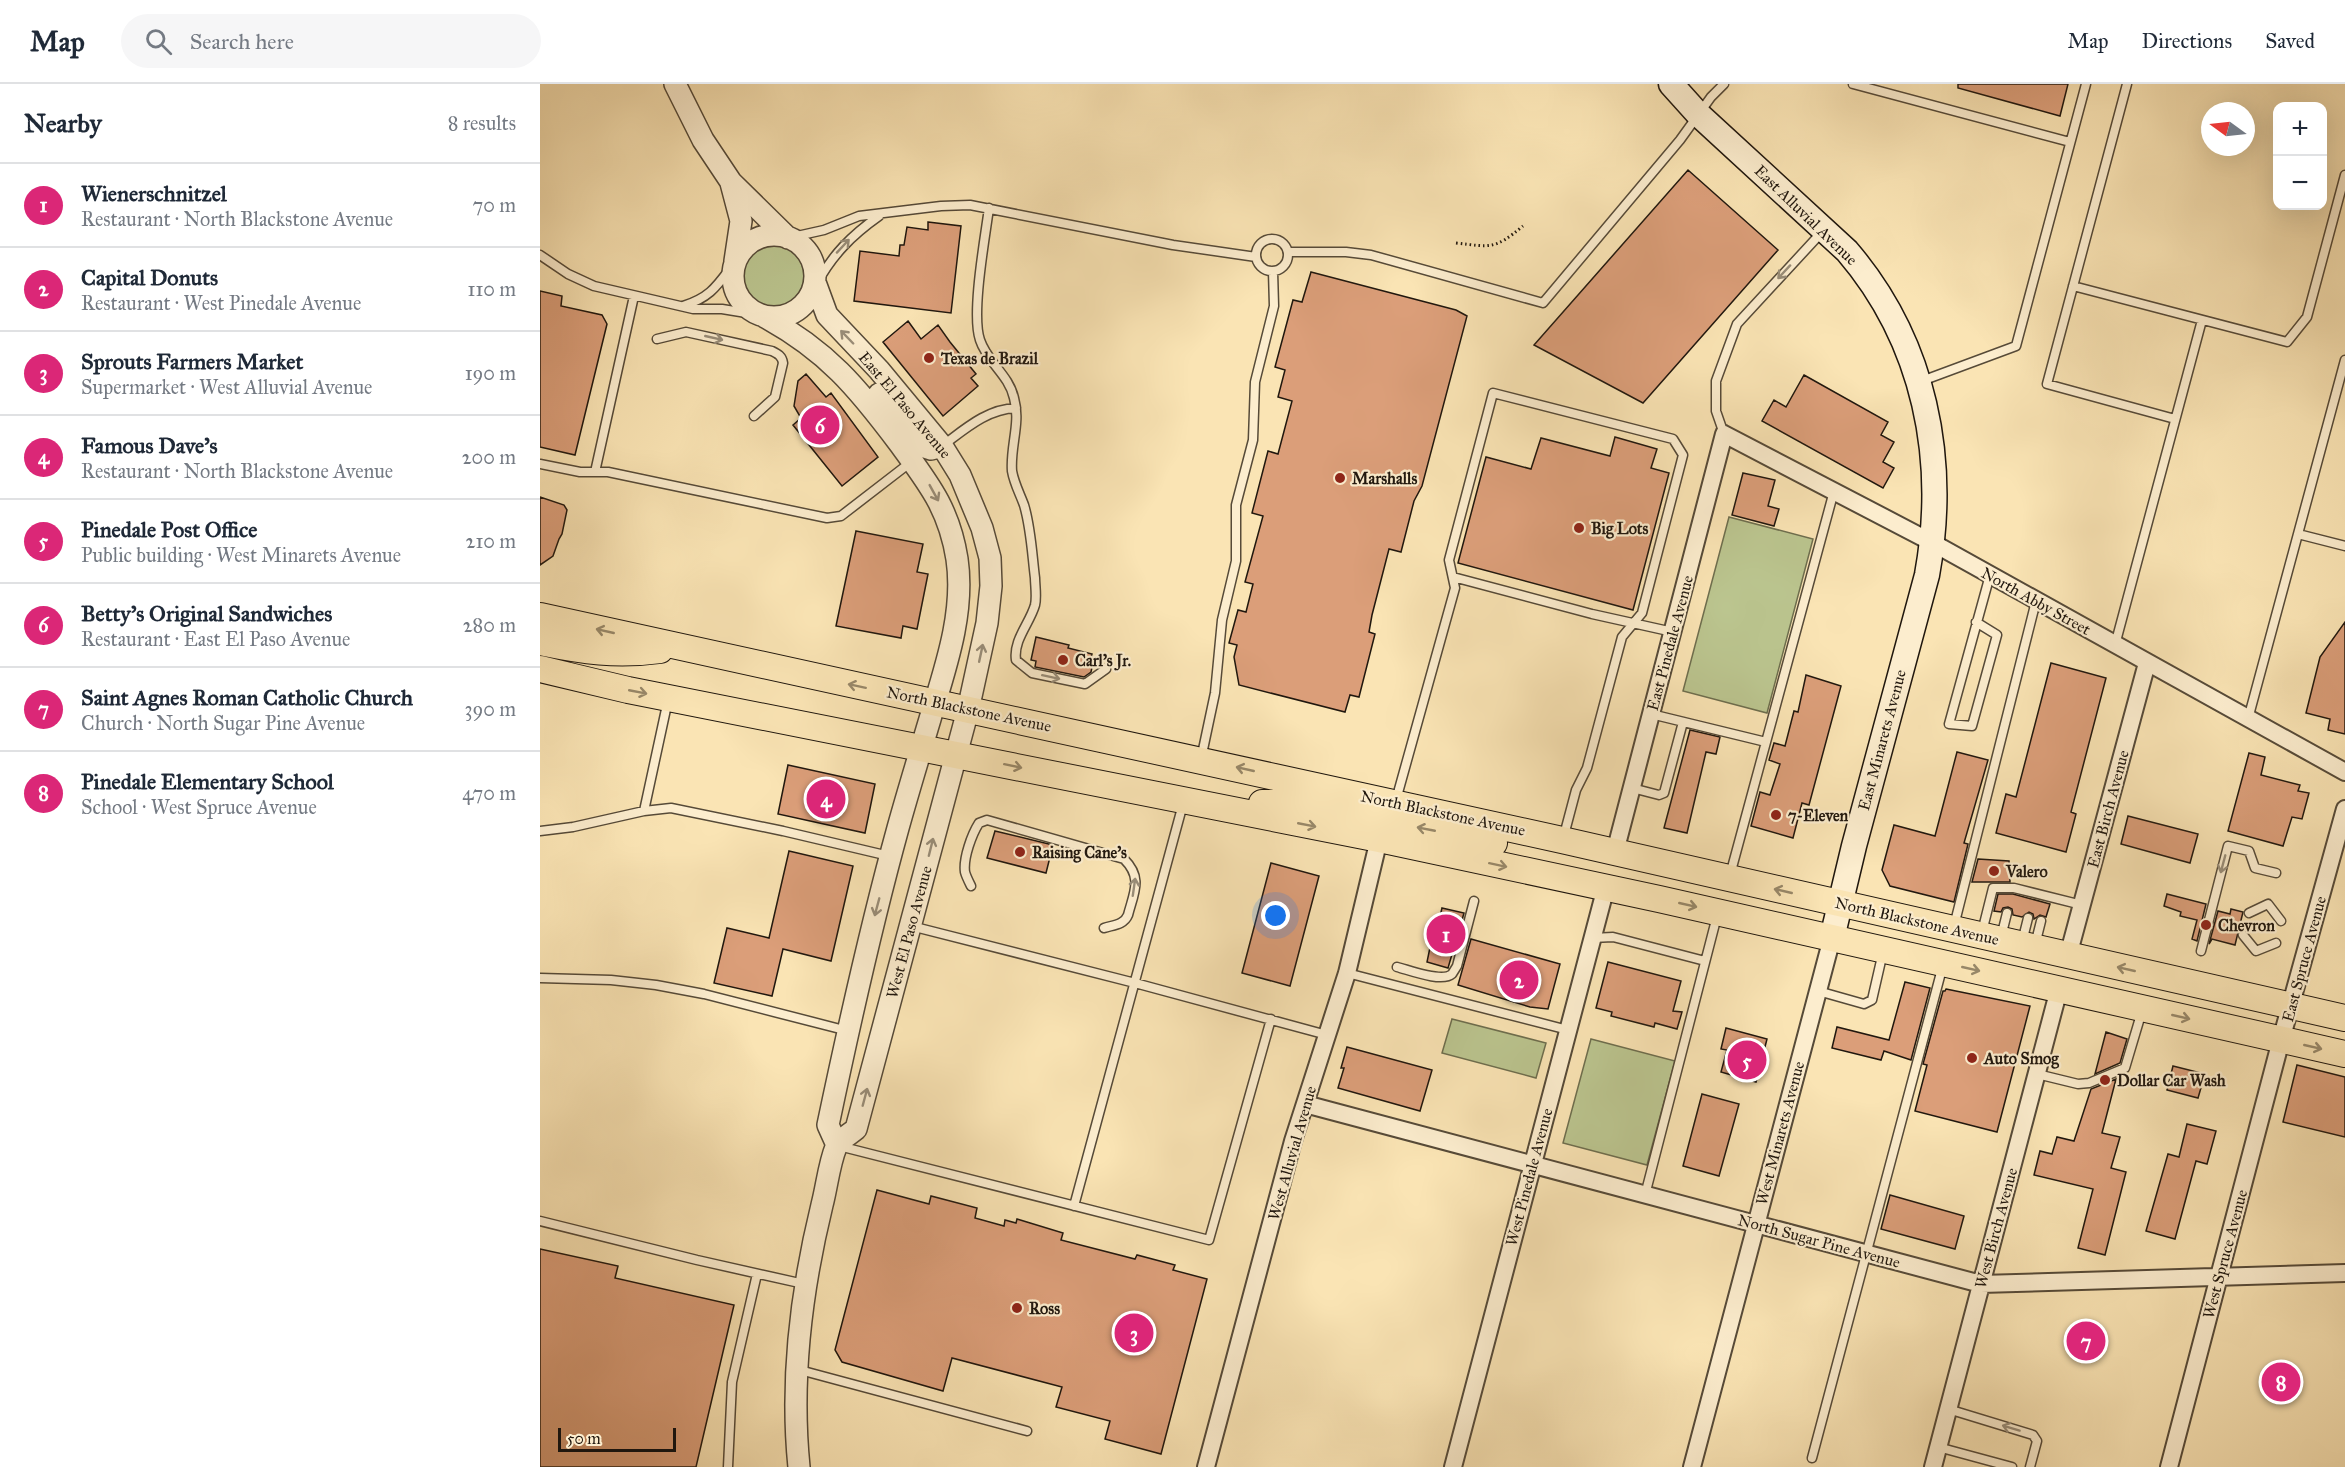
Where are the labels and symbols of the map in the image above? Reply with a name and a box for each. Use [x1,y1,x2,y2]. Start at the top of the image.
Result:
north arrow [2201,102,2255,156]
street label: East Alluvial Avenue [1751,161,1862,269]
one-way arrow [836,238,850,253]
one-way arrow [1777,265,1792,280]
one-way arrow [840,330,854,345]
one-way arrow [704,333,723,344]
street label: East El Paso Avenue [855,348,955,463]
place label: Texas de Brazil [940,349,1039,368]
marker: Texas de Brazil [922,351,936,365]
pin: 6 [800,402,840,448]
place label: Marshalls [1352,469,1417,488]
marker: Marshalls [1333,471,1347,485]
one-way arrow [928,484,940,501]
place label: Big Lots [1591,519,1648,539]
marker: Big Lots [1572,521,1586,535]
street label: North Abby Street [1978,563,2094,639]
street label: East Pinedale Avenue [1643,573,1697,713]
one-way arrow [596,624,615,636]
one-way arrow [975,644,987,663]
place label: Carl's Jr. [1075,651,1131,671]
marker: Carl's Jr. [1056,653,1070,667]
street label: East Minarets Avenue [1854,667,1910,812]
one-way arrow [1041,672,1060,683]
one-way arrow [848,679,867,691]
street label: North Blackstone Avenue [885,682,1053,736]
one-way arrow [628,687,647,698]
street label: East Birch Avenue [2083,748,2133,870]
one-way arrow [1002,761,1022,772]
one-way arrow [1235,763,1254,775]
pin: 4 [806,776,846,822]
street label: North Blackstone Avenue [1359,786,1527,840]
place label: 7-Eleven [1788,806,1849,825]
marker: 7-Eleven [1769,808,1783,822]
one-way arrow [1296,820,1316,831]
one-way arrow [1416,823,1436,834]
one-way arrow [926,838,937,857]
place label: Raising Cane's [1032,843,1127,863]
marker: Raising Cane's [1013,845,1027,859]
one-way arrow [2217,854,2228,873]
one-way arrow [1488,859,1507,871]
place label: Valero [2005,862,2048,881]
street label: West El Paso Avenue [882,863,936,1000]
marker: Valero [1987,864,2001,878]
one-way arrow [1129,878,1140,897]
one-way arrow [1774,884,1793,896]
street label: North Blackstone Avenue [1833,893,2001,949]
street label: East Spruce Avenue [2278,894,2330,1024]
one-way arrow [871,897,883,916]
one-way arrow [1679,900,1698,912]
your location [1261,901,1290,930]
pin: 1 [1426,912,1466,956]
place label: Chevron [2218,916,2275,935]
marker: Chevron [2199,918,2213,932]
pin: 2 [1500,958,1538,1002]
one-way arrow [2116,962,2135,974]
one-way arrow [1961,964,1980,975]
one-way arrow [2171,1012,2191,1023]
pin: 5 [1728,1038,1766,1082]
one-way arrow [2303,1042,2322,1054]
place label: Auto Smog [1983,1049,2059,1069]
marker: Auto Smog [1965,1051,1979,1065]
street label: West Minarets Avenue [1752,1059,1808,1207]
place label: Dollar Car Wash [2117,1071,2226,1090]
marker: Dollar Car Wash [2098,1073,2112,1087]
street label: West Alluvial Avenue [1264,1083,1320,1222]
one-way arrow [859,1088,871,1107]
street label: West Pinedale Avenue [1501,1106,1557,1248]
street label: West Birch Avenue [1971,1165,2021,1290]
street label: West Spruce Avenue [2199,1187,2251,1321]
street label: North Sugar Pine Avenue [1736,1210,1903,1273]
place label: Ross [1029,1299,1060,1318]
marker: Ross [1010,1301,1024,1315]
pin: 3 [1114,1310,1154,1356]
pin: 7 [2066,1318,2106,1364]
pin: 8 [2262,1360,2300,1404]
one-way arrow [2002,1422,2021,1433]
scale bar [558,1425,676,1452]

